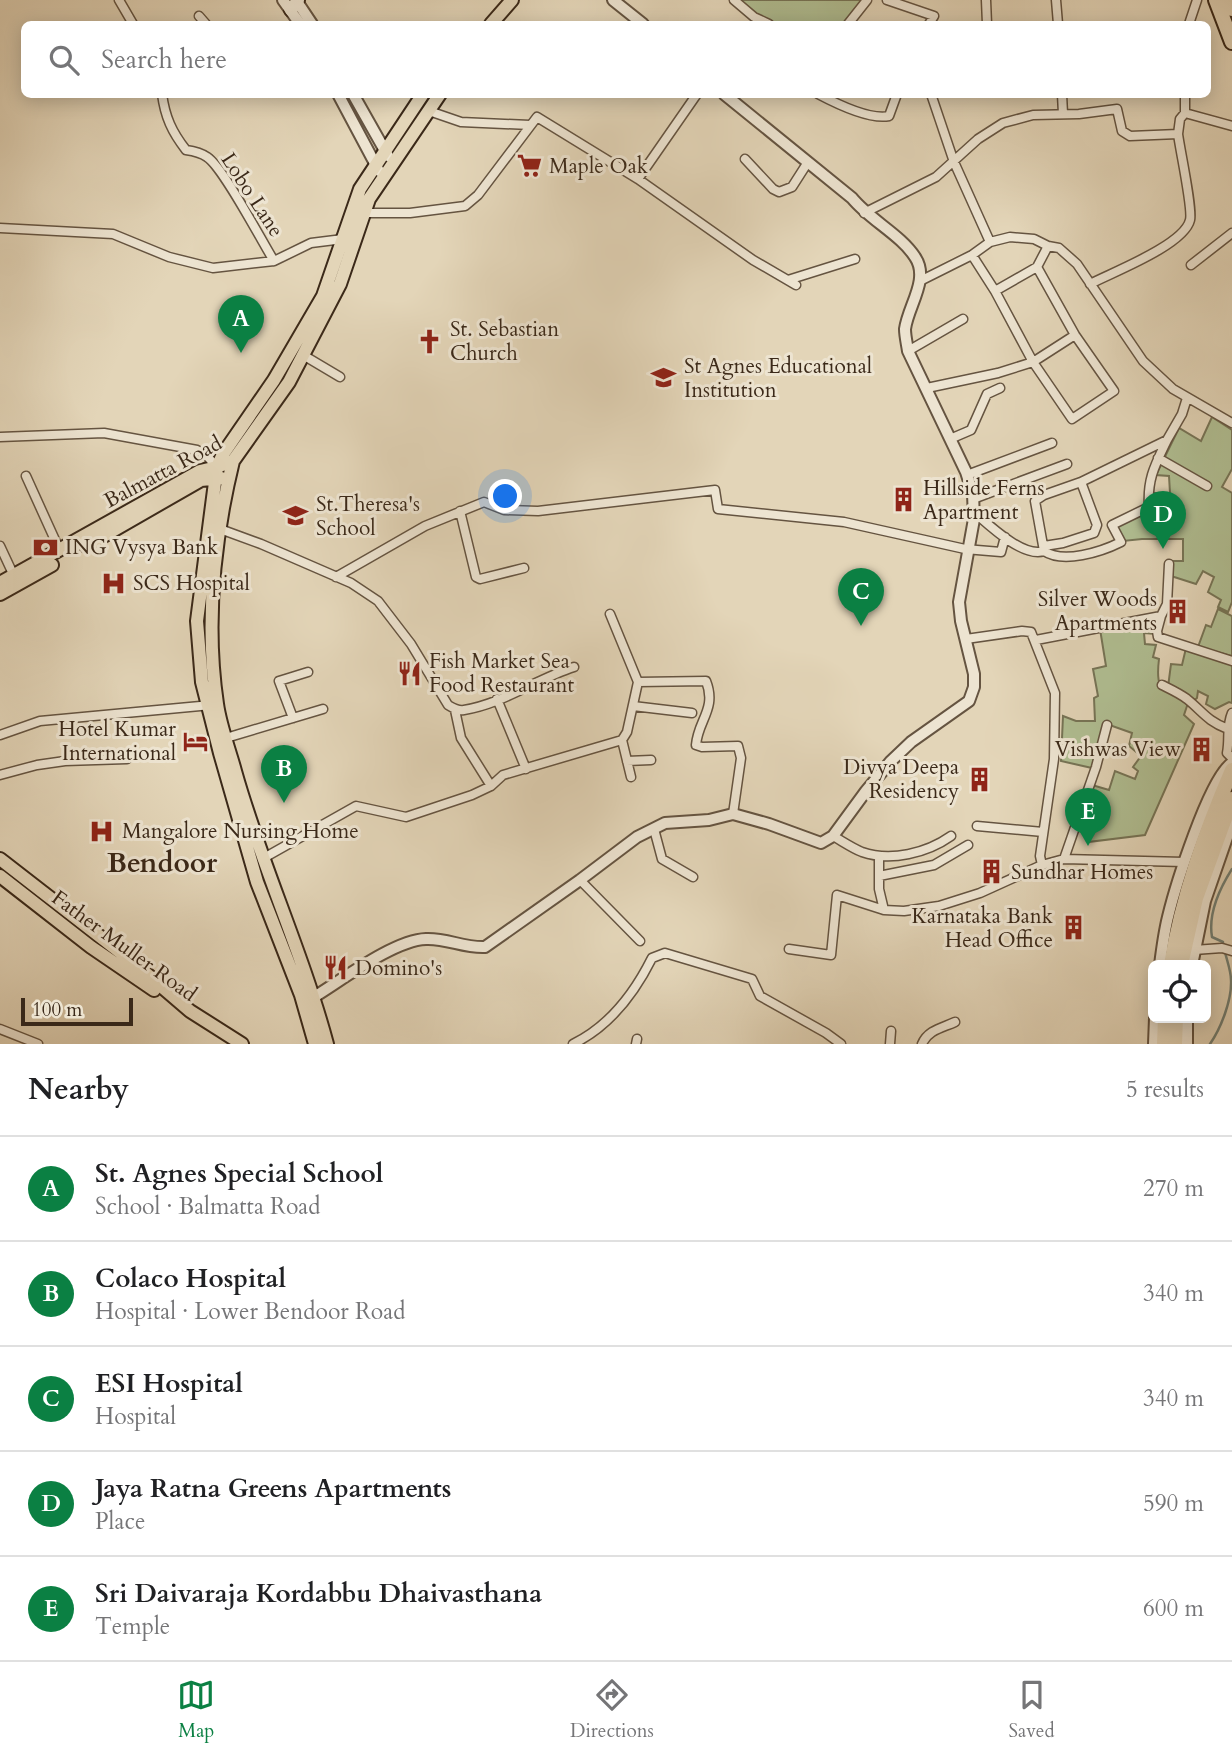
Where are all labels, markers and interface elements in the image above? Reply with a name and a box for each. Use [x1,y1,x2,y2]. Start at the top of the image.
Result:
search box [21,21,1211,98]
icon: search [45,41,83,79]
text: Search here [101,42,227,77]
street label: Lobo Lane [214,147,290,243]
supermarket icon: Maple Oak [515,152,543,180]
place label: Maple Oak [549,152,649,181]
pin: A [218,295,264,353]
place label: St. Sebastian Church [450,315,559,368]
church icon: St. Sebastian Church [416,327,444,355]
place label: St Agnes Educational Institution [684,352,872,405]
school or university icon: St Agnes Educational Institution [650,364,678,392]
street label: Balmatta Road [99,429,227,515]
place label: Hillside Ferns Apartment [923,474,1045,527]
your location [488,479,522,513]
building icon: Hillside Ferns Apartment [889,486,917,514]
place label: St.Theresa's School [316,490,420,543]
pin: D [1140,491,1186,549]
school or university icon: St.Theresa's School [282,502,310,530]
bank icon: ING Vysya Bank [31,533,59,561]
place label: ING Vysya Bank [65,533,219,562]
pin: C [838,568,884,626]
hospital icon: SCS Hospital [99,569,127,597]
place label: SCS Hospital [133,569,250,598]
place label: Silver Woods Apartments [1038,585,1157,638]
building icon: Silver Woods Apartments [1163,597,1191,625]
place label: Fish Market Sea Food Restaurant [429,647,574,700]
restaurant icon: Fish Market Sea Food Restaurant [395,659,423,687]
place label: Hotel Kumar International [58,715,176,768]
hotel icon: Hotel Kumar International [182,727,210,755]
place label: Vishwas View [1055,735,1181,764]
building icon: Vishwas View [1187,735,1215,763]
pin: B [261,745,307,803]
place label: Divya Deepa Residency [843,753,959,806]
building icon: Divya Deepa Residency [965,765,993,793]
pin: E [1065,788,1111,846]
hospital icon: Mangalore Nursing Home [88,817,116,845]
place label: Mangalore Nursing Home [122,817,359,846]
district label: Bendoor [107,844,218,882]
building icon: Sundhar Homes [977,858,1005,886]
place label: Sundhar Homes [1011,858,1153,887]
street label: Father Muller Road [45,883,203,1009]
place label: Karnataka Bank Head Office [911,902,1054,955]
building icon: Karnataka Bank Head Office [1059,914,1087,942]
restaurant icon: Domino's [321,954,349,982]
place label: Domino's [355,954,442,983]
map controls [1148,960,1211,1023]
button: locate [1148,960,1211,1023]
scale bar [21,995,133,1027]
text: 100 m [32,997,82,1023]
text: Nearby [28,1069,129,1110]
text: 5 results [1126,1074,1204,1105]
text: St. Agnes Special School [95,1156,383,1191]
text: A [42,1173,60,1204]
text: 270 m [1143,1173,1204,1204]
text: School · Balmatta Road [95,1191,321,1222]
text: Colaco Hospital [95,1261,286,1296]
text: B [43,1278,59,1309]
text: 340 m [1143,1278,1204,1309]
text: Hospital · Lower Bendoor Road [95,1296,405,1327]
text: ESI Hospital [95,1366,243,1401]
text: C [42,1383,60,1414]
text: 340 m [1143,1383,1204,1414]
text: Hospital [95,1401,176,1432]
text: Jaya Ratna Greens Apartments [95,1471,451,1506]
text: D [41,1488,61,1519]
text: 590 m [1143,1488,1204,1519]
text: Place [95,1506,145,1537]
text: Sri Daivaraja Kordabbu Dhaivasthana [95,1576,542,1611]
text: E [44,1593,58,1624]
text: 600 m [1143,1593,1204,1624]
text: Temple [95,1611,170,1642]
tab: Map [177,1676,215,1744]
tab: Directions [570,1676,654,1744]
tab: Saved [1009,1676,1055,1744]

